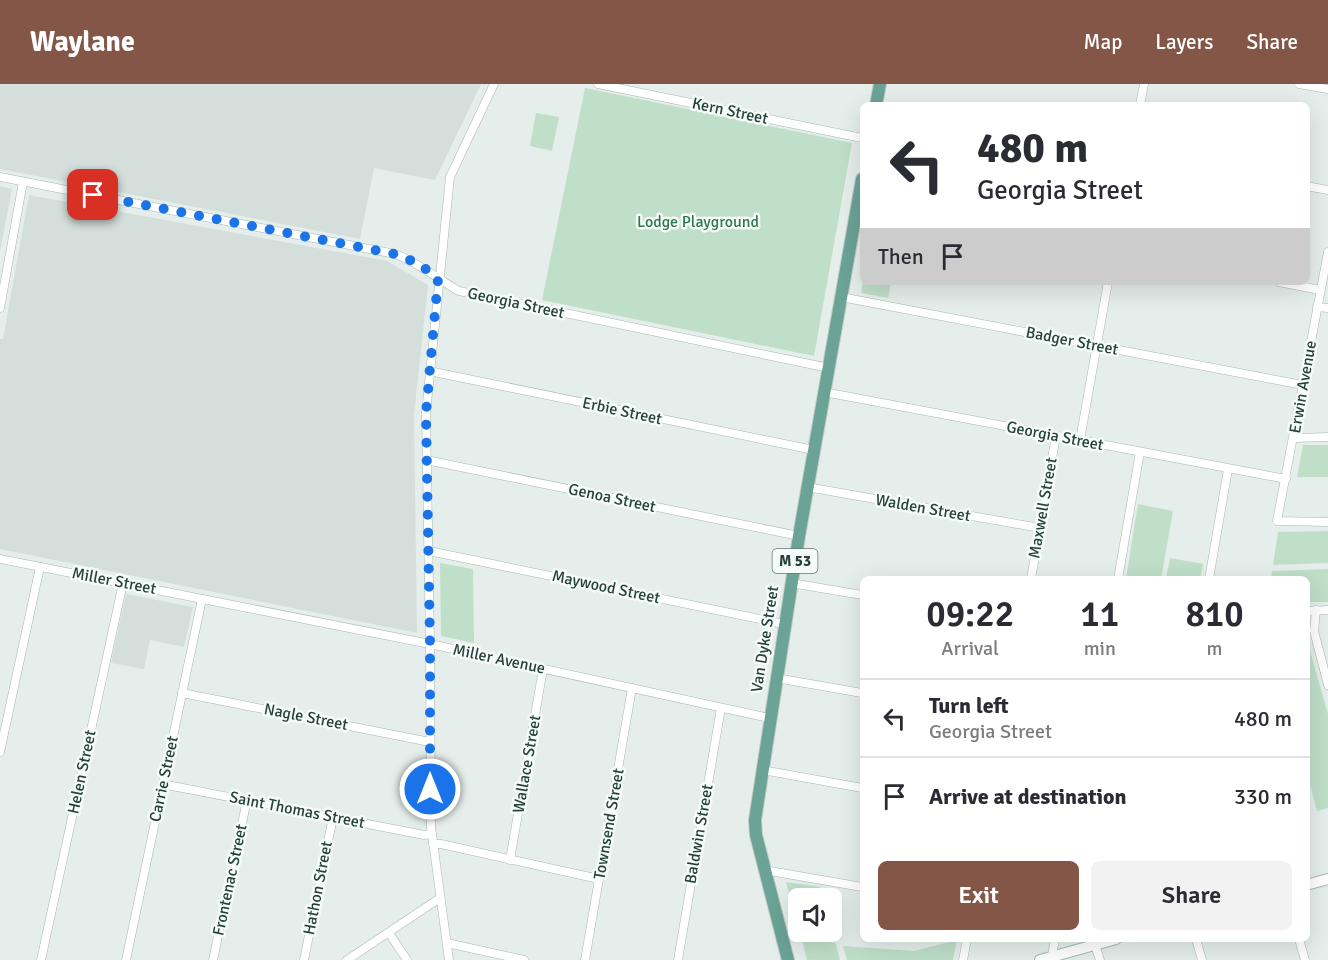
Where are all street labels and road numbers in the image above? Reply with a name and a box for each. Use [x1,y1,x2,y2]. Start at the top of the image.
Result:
street label: Kern Street [690,93,770,129]
street label: Georgia Street [466,283,567,323]
street label: Badger Street [1024,322,1120,360]
street label: Erwin Avenue [1285,339,1321,435]
street label: Erbie Street [580,393,664,429]
street label: Georgia Street [1005,417,1106,455]
street label: Maxwell Street [1024,455,1062,560]
street label: Genoa Street [567,479,658,517]
street label: Walden Street [874,490,972,526]
road number: M 53 [772,549,818,573]
street label: Miller Street [70,563,158,599]
street label: Maywood Street [550,566,662,608]
street label: Van Dyke Street [747,584,783,694]
street label: Miller Avenue [451,639,547,679]
street label: Nagle Street [262,699,350,735]
street label: Wallace Street [509,713,546,815]
street label: Helen Street [63,728,101,816]
street label: Carrie Street [145,734,183,824]
street label: Townsend Street [589,767,629,881]
street label: Baldwin Street [680,782,718,885]
street label: Saint Thomas Street [228,787,367,833]
street label: Frontenac Street [208,822,252,938]
street label: Hathon Street [299,839,337,937]

